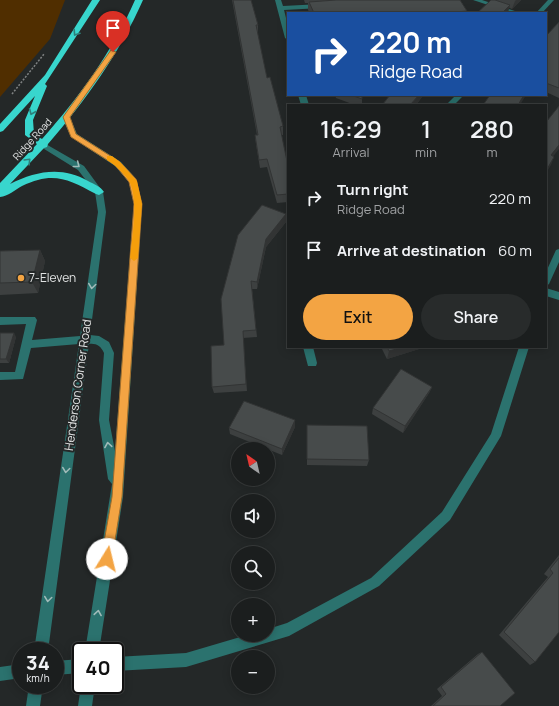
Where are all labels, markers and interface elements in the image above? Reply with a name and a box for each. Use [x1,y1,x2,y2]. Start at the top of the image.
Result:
pin [96,11,130,52]
icon: arrive [102,17,124,39]
text: 220 m [369,23,452,61]
icon: right [303,28,355,80]
one-way arrow [73,29,81,36]
text: Ridge Road [369,59,463,83]
one-way arrow [29,108,37,115]
text: 16:29 [320,112,382,145]
text: 1 [421,112,431,145]
text: 280 [470,112,514,145]
street label: Ridge Road [9,115,55,163]
text: Arrival [332,143,370,161]
text: min [415,143,437,161]
text: m [486,143,497,161]
one-way arrow [23,158,30,166]
one-way arrow [73,161,80,168]
text: Turn right [337,179,408,200]
icon: right [303,187,325,209]
text: 220 m [489,188,531,209]
text: Ridge Road [337,200,405,218]
icon: arrive [303,239,325,261]
text: Arrive at destination [337,240,486,261]
text: 60 m [498,240,532,261]
place label: 7-Eleven [29,269,76,286]
marker: 7-Eleven [16,273,26,283]
one-way arrow [88,283,97,289]
button: Exit [303,294,413,340]
button: Share [421,294,531,340]
street label: Henderson Corner Road [60,318,95,452]
one-way arrow [105,442,113,448]
north arrow [231,442,275,486]
map controls [231,442,275,694]
one-way arrow [62,467,71,473]
button: sound [231,494,275,538]
position arrow [86,538,128,580]
button: search [231,546,275,590]
one-way arrow [44,596,53,602]
button: + [231,598,275,642]
one-way arrow [93,609,102,616]
speed limit sign: 40 [72,642,124,694]
text: 34 [26,649,50,676]
button: − [231,650,275,694]
text: km/h [26,671,50,685]

